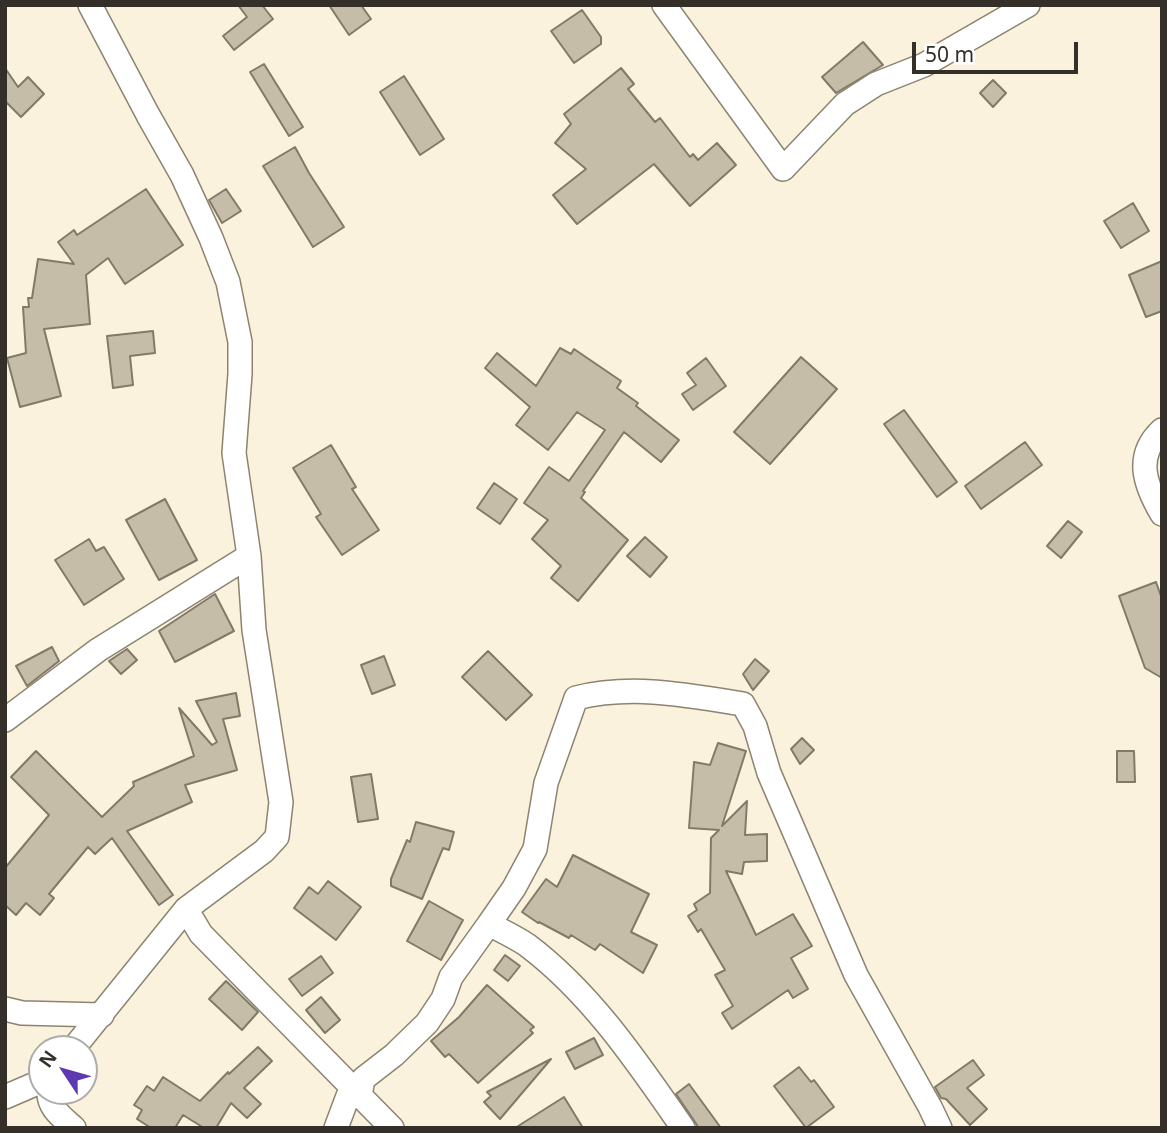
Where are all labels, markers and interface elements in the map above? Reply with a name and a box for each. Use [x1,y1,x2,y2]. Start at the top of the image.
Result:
scale bar [915,28,1081,72]
text: 50 m [925,40,974,68]
north arrow [28,1035,98,1105]
text: N [33,1045,63,1073]

